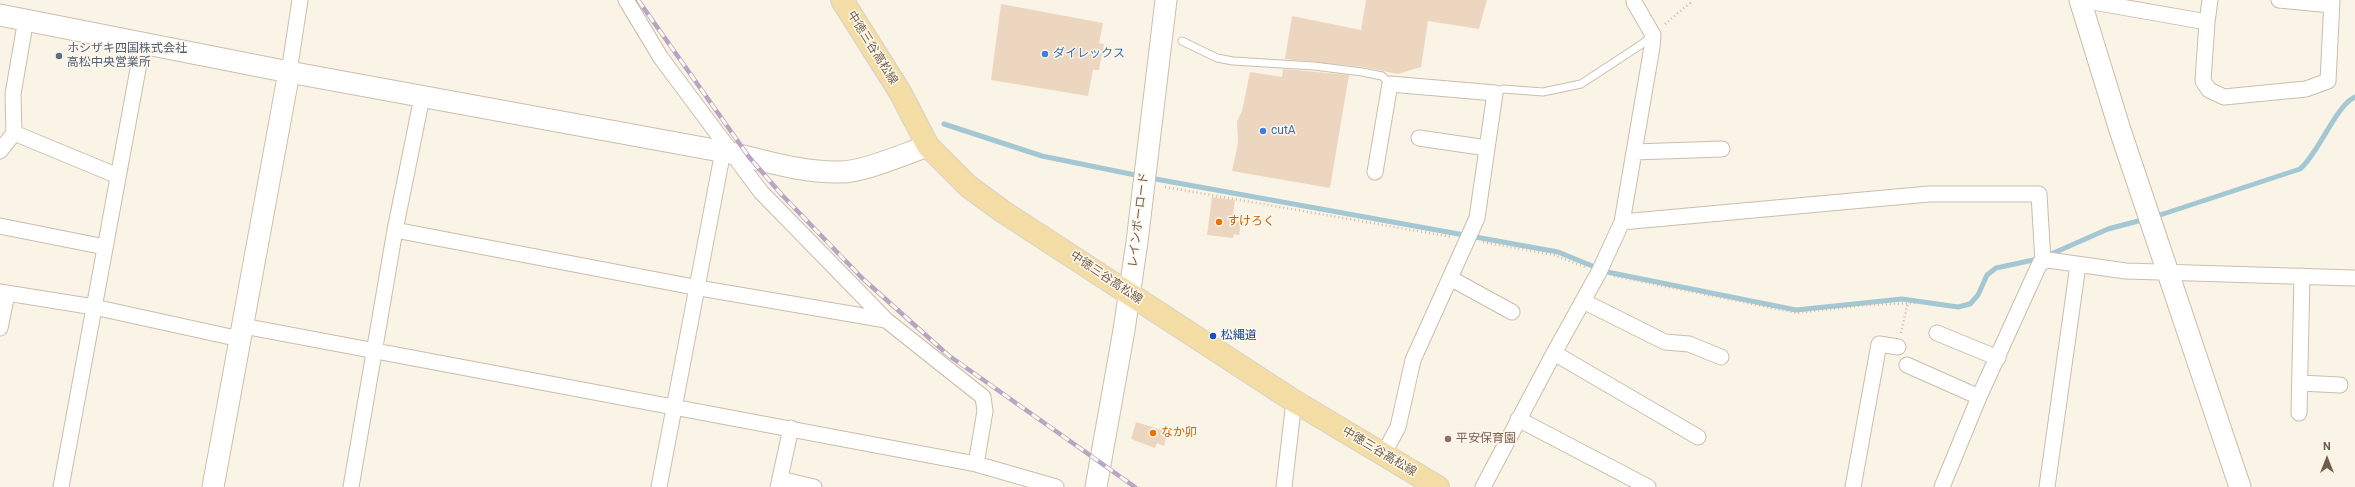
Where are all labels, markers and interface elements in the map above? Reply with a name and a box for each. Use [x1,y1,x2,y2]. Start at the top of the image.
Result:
street label: 中徳三谷高松線 [844,9,900,87]
place label: ホシザキ四国株式会社 高松中央営業所 [67,42,187,70]
place label: ダイレックス [1053,47,1125,61]
marker: ダイレックス [1040,49,1050,59]
marker: ホシザキ四国株式会社 高松中央営業所 [54,51,64,61]
place label: cutA [1271,124,1296,138]
marker: cutA [1258,126,1268,136]
street label: レインボーロード [1126,171,1152,269]
place label: すけろく [1227,215,1275,229]
marker: すけろく [1214,217,1224,227]
street label: 中徳三谷高松線 [1067,249,1145,307]
place label: 松縄道 [1221,329,1257,343]
marker: 松縄道 [1208,331,1218,341]
street label: 中徳三谷高松線 [1339,424,1419,480]
place label: なか卯 [1161,426,1197,440]
marker: なか卯 [1148,428,1158,438]
place label: 平安保育園 [1456,432,1516,446]
marker: 平安保育園 [1443,434,1453,444]
north arrow [2307,439,2347,479]
text: N [2323,440,2331,453]

